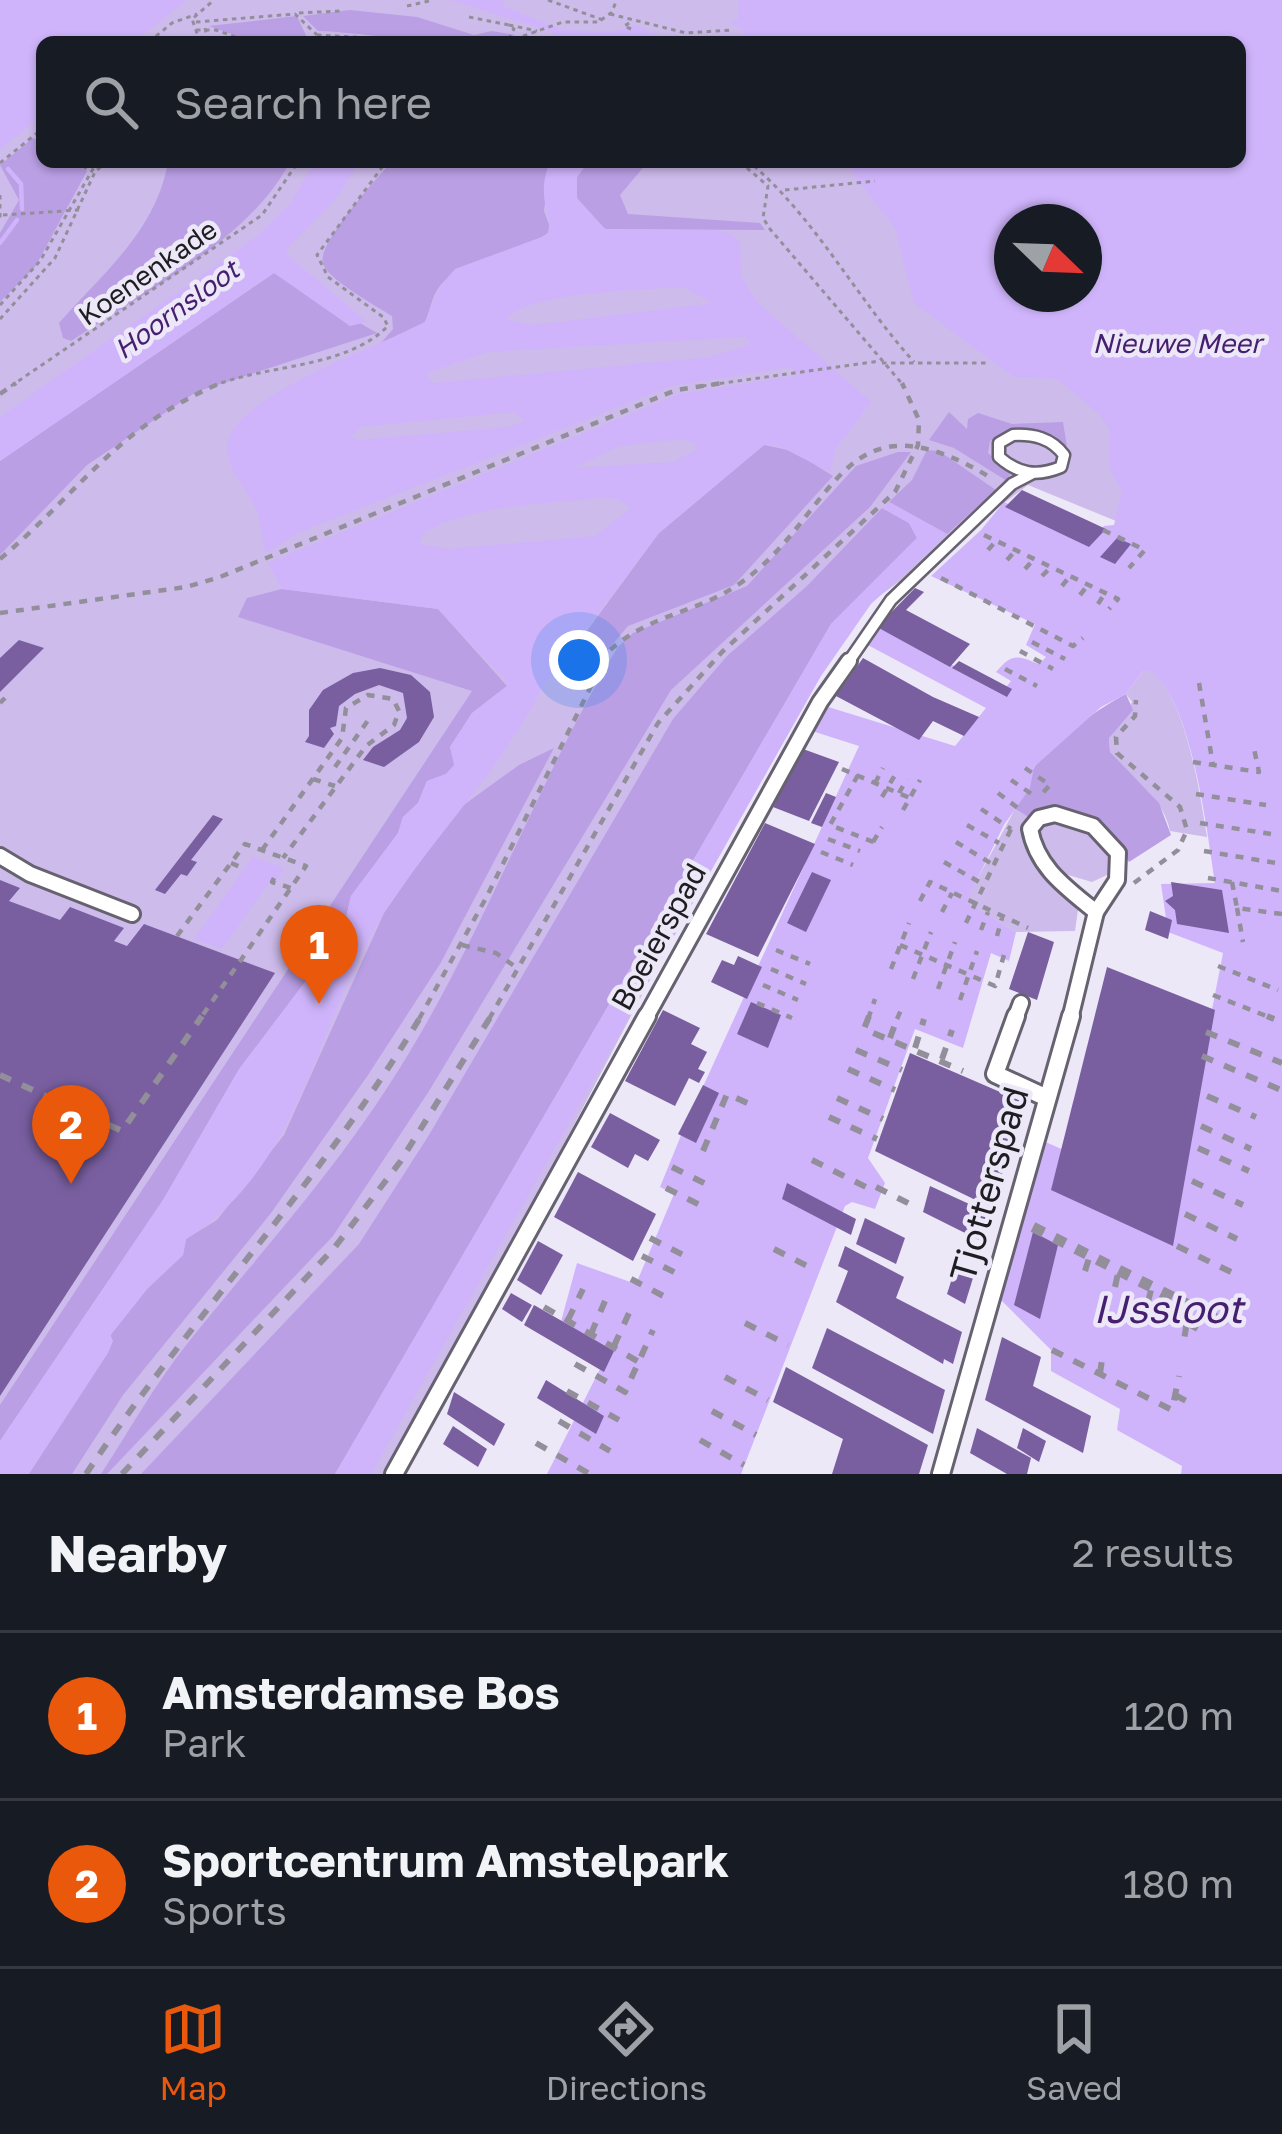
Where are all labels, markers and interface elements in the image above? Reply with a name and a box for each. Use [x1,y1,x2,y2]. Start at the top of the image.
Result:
search box [36,36,1246,168]
icon: search [78,69,144,135]
text: Search here [174,75,432,129]
north arrow [994,204,1102,312]
street label: Koenenkade [72,213,223,332]
water label: Hoornsloot [108,252,247,365]
water label: Nieuwe Meer [1093,327,1265,359]
your location [549,630,609,690]
street label: Boeierspad [603,857,713,1016]
pin: 1 [280,905,358,1004]
street label: Tjotterspad [940,1082,1037,1286]
pin: 2 [32,1085,110,1184]
water label: IJssloot [1093,1285,1246,1332]
text: Nearby [48,1522,227,1583]
text: 2 results [1072,1529,1234,1576]
text: Amsterdamse Bos [162,1665,560,1719]
text: 1 [77,1692,97,1739]
text: 120 m [1124,1692,1234,1739]
text: Park [162,1719,246,1766]
text: Sportcentrum Amstelpark [162,1833,729,1887]
text: 2 [75,1860,99,1907]
text: 180 m [1123,1860,1234,1907]
text: Sports [162,1887,287,1934]
tab: Map [160,1996,227,2107]
tab: Directions [546,1996,707,2107]
tab: Saved [1026,1996,1122,2107]

